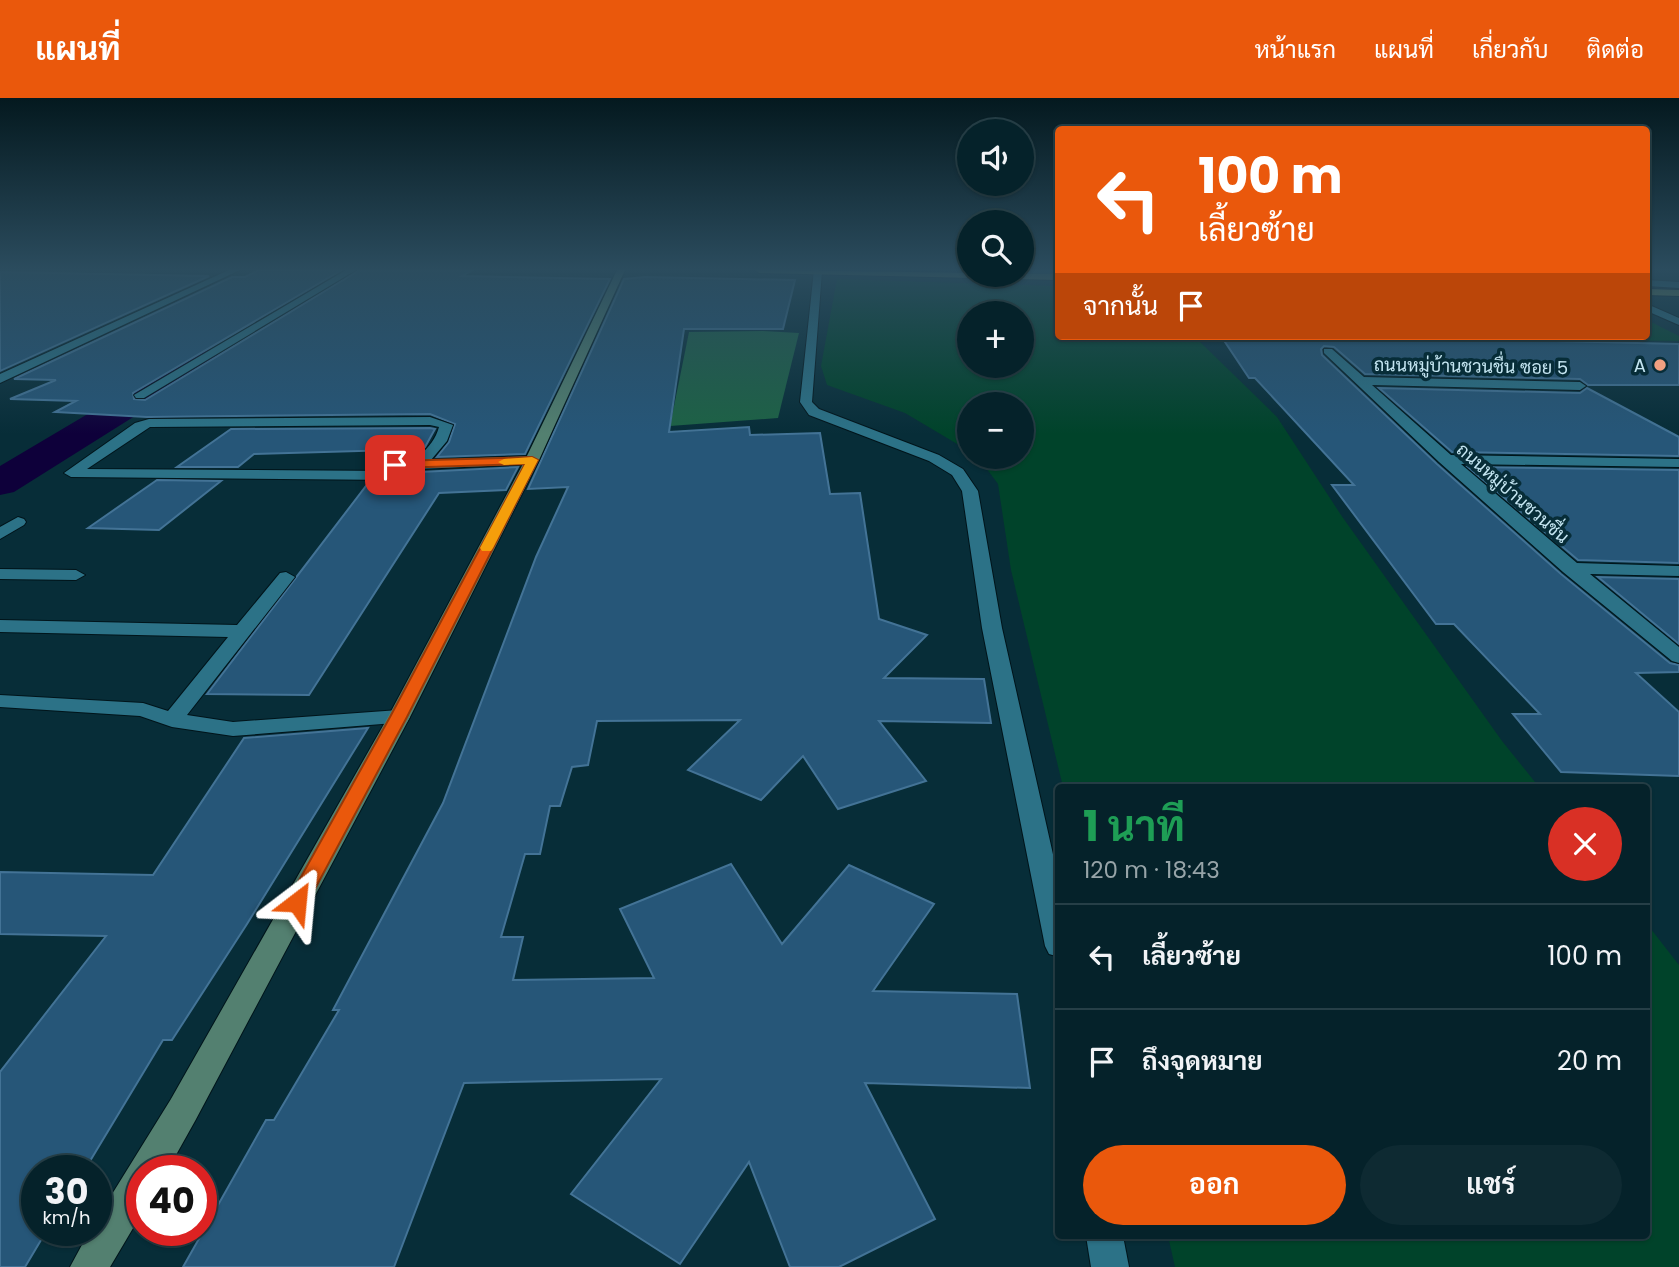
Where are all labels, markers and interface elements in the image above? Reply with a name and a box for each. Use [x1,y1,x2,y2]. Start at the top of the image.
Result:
text: แผนที่ [35,25,121,72]
text: หน้าแรก [1255,33,1336,66]
text: แผนที่ [1374,33,1434,66]
text: เกี่ยวกับ [1472,33,1549,66]
text: ติดต่อ [1587,33,1644,66]
map controls [957,119,1034,469]
button: sound [957,119,1034,196]
text: 100 m [1198,142,1343,210]
icon: left [1083,154,1174,245]
text: เลี้ยวซ้าย [1198,207,1315,252]
button: search [957,210,1034,287]
icon: arrive [1172,287,1210,325]
text: จากนั้น [1083,288,1158,324]
button: + [957,301,1034,378]
street label: ถนนหมู่บ้านชวนชื่น ซอย 5 [1374,349,1569,381]
place label: A [1634,353,1646,378]
marker: A [1652,357,1668,373]
button: − [957,392,1034,469]
pin [365,435,425,495]
street label: ถนนหมู่บ้านชวนชื่น [1451,435,1577,550]
icon: arrive [376,446,414,484]
text: 1 นาที [1083,797,1185,856]
button: close [1548,807,1622,881]
text: 120 m · 18:43 [1083,854,1220,886]
position arrow [260,865,334,939]
icon: left [1083,938,1121,976]
text: เลี้ยวซ้าย [1142,938,1241,974]
text: 100 m [1547,938,1622,974]
icon: arrive [1083,1043,1121,1081]
text: ถึงจุดหมาย [1142,1043,1263,1079]
text: 20 m [1557,1043,1622,1079]
button: ออก [1083,1145,1346,1225]
button: แชร์ [1360,1145,1622,1225]
speed limit sign: 40 [126,1155,217,1246]
text: 30 [45,1167,89,1216]
text: km/h [43,1205,90,1230]

